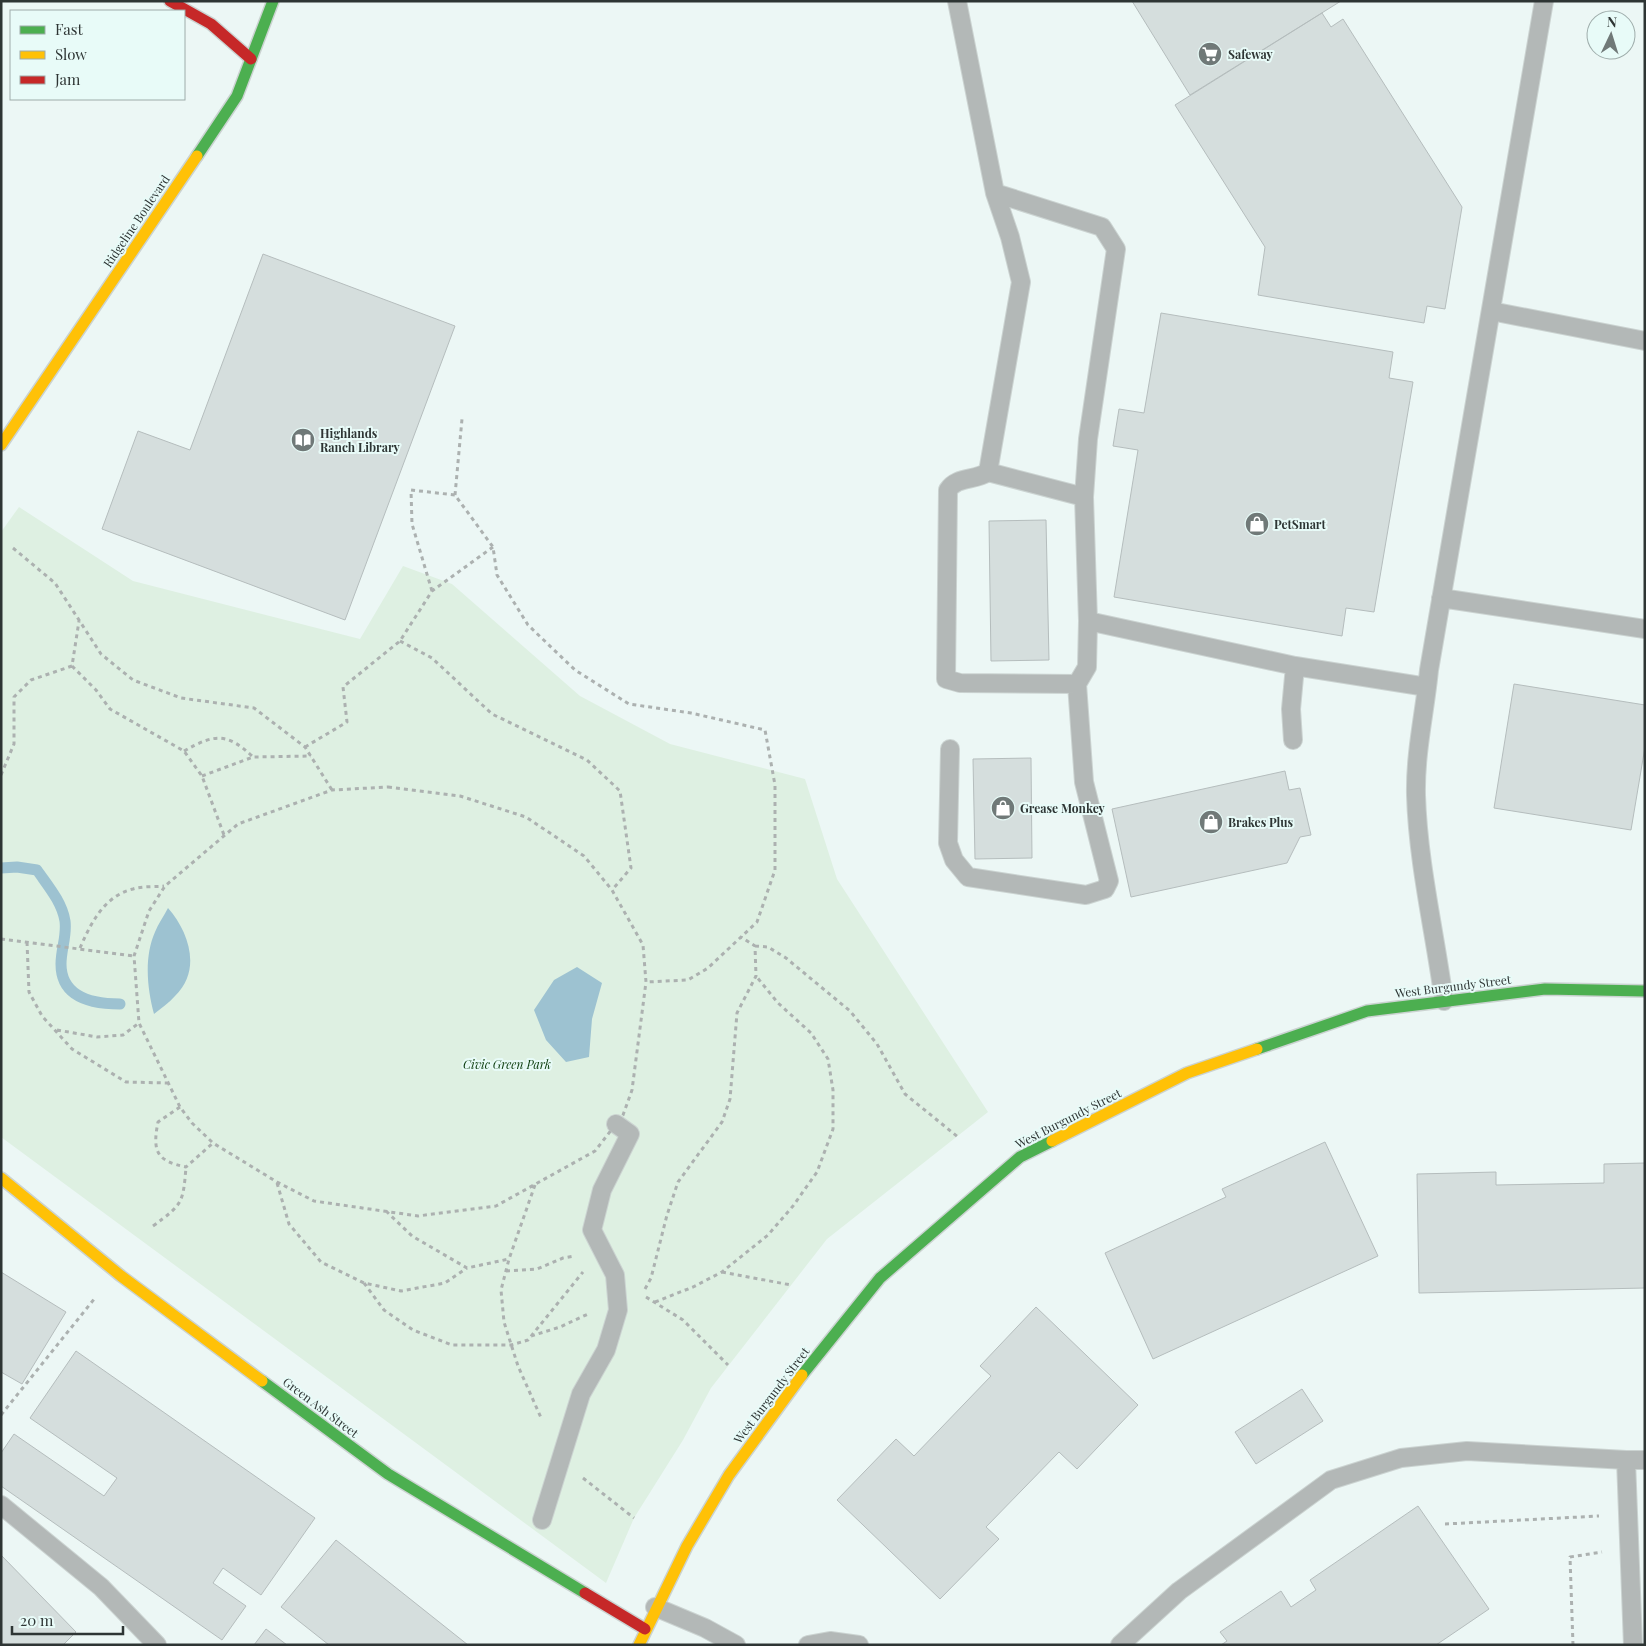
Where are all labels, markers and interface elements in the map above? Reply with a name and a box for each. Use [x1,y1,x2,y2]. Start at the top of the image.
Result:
legend [10,10,185,100]
north arrow [1586,10,1636,60]
text: N [1606,12,1618,31]
text: Fast [55,19,84,39]
supermarket icon: Safeway [1197,41,1223,67]
text: Slow [55,44,87,64]
place label: Safeway [1228,46,1274,62]
text: Jam [54,69,81,89]
street label: Ridgeline Boulevard [99,172,173,270]
place label: Highlands Ranch Library [320,425,401,455]
library icon: Highlands Ranch Library [290,427,316,453]
shop icon: PetSmart [1244,511,1270,537]
place label: PetSmart [1274,516,1326,532]
shop icon: Grease Monkey [990,795,1016,821]
place label: Grease Monkey [1020,800,1106,816]
shop icon: Brakes Plus [1198,809,1224,835]
place label: Brakes Plus [1228,814,1294,830]
street label: West Burgundy Street [1393,971,1513,1001]
park label: Civic Green Park [463,1056,551,1072]
street label: West Burgundy Street [1011,1084,1124,1152]
street label: West Burgundy Street [729,1343,813,1447]
street label: Green Ash Street [280,1373,363,1441]
scale bar [12,1604,124,1636]
text: 20 m [20,1610,54,1630]

